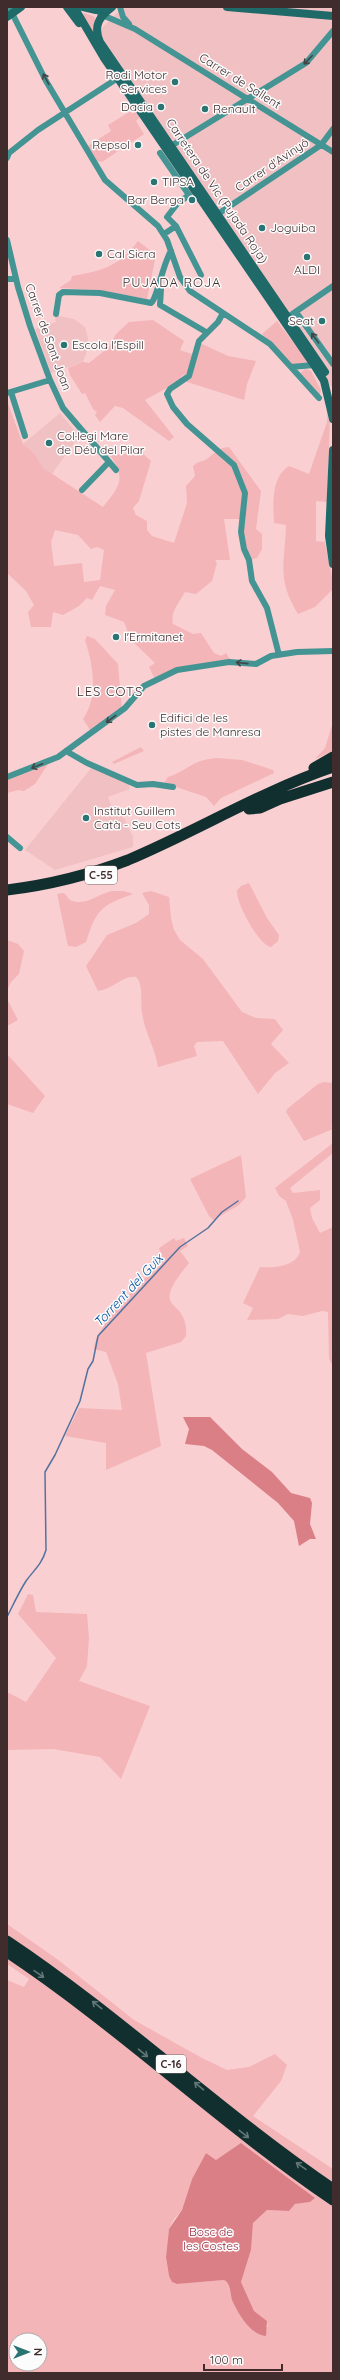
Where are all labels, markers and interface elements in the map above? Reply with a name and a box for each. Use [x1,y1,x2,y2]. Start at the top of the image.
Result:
street label: Carrer de Sallent [197,49,284,112]
one-way arrow [303,55,313,65]
place label: Rodi Motor Services [106,67,167,96]
one-way arrow [41,73,49,85]
marker: Rodi Motor Services [170,77,180,87]
place label: Dacia [121,99,153,114]
place label: Renault [213,101,255,116]
marker: Dacia [156,102,166,112]
marker: Renault [200,104,210,114]
street label: Carretera de Vic (Pujada Roja) [163,116,271,266]
street label: Carrer d'Avinyó [232,134,311,195]
place label: Repsol [92,137,130,152]
marker: Repsol [133,140,143,150]
place label: TIPSA [162,174,194,189]
marker: TIPSA [149,177,159,187]
place label: Bar Berga [127,192,184,207]
marker: Bar Berga [187,195,197,205]
place label: Joguiba [270,220,315,235]
marker: Joguiba [257,223,267,233]
place label: Cal Sicra [107,246,155,261]
marker: Cal Sicra [94,249,104,259]
marker: ALDI [302,252,312,262]
place label: ALDI [294,262,320,277]
district label: PUJADA ROJA [123,274,221,290]
street label: Carrer de Sant Joan [22,281,75,392]
place label: Seat [289,313,314,328]
marker: Seat [317,316,327,326]
one-way arrow [310,333,319,344]
place label: Escola l'Espill [72,337,144,352]
marker: Escola l'Espill [59,340,69,350]
place label: Col·legi Mare de Déu del Pilar [57,428,145,457]
marker: Col·legi Mare de Déu del Pilar [44,438,54,448]
place label: l'Ermitanet [124,629,183,644]
marker: l'Ermitanet [111,632,121,642]
one-way arrow [236,660,249,667]
district label: LES COTS [77,683,143,699]
place label: Edifici de les pistes de Manresa [160,710,261,739]
one-way arrow [105,715,116,723]
marker: Edifici de les pistes de Manresa [147,720,157,730]
one-way arrow [32,762,44,770]
place label: Institut Guillem Catà - Seu Cots [94,803,181,832]
marker: Institut Guillem Catà - Seu Cots [81,813,91,823]
road number: C-55 [85,866,117,884]
water label: Torrent del Guix [90,1249,167,1330]
one-way arrow [34,1970,45,1978]
one-way arrow [92,2001,103,2010]
one-way arrow [137,2048,148,2057]
road number: C-16 [156,2055,186,2073]
one-way arrow [193,2082,204,2091]
one-way arrow [238,2130,249,2139]
one-way arrow [296,2162,307,2170]
park label: Bosc de les Costes [183,2224,239,2253]
north arrow [8,2332,48,2372]
scale bar [204,2346,282,2372]
text: N [31,2348,45,2356]
text: 100 m [210,2352,243,2367]

